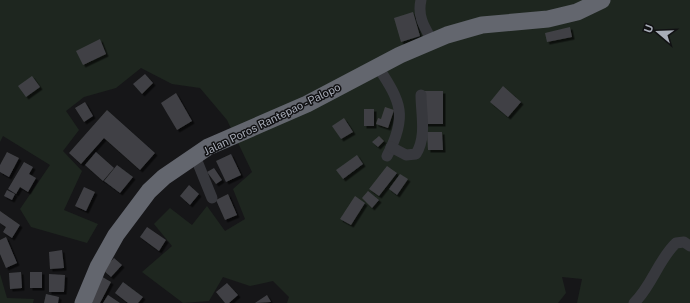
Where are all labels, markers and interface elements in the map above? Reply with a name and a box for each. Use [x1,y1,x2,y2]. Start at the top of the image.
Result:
north arrow [638,12,678,52]
text: U [642,23,656,34]
street label: Jalan Poros Rantepao - Palopo [202,81,342,157]

